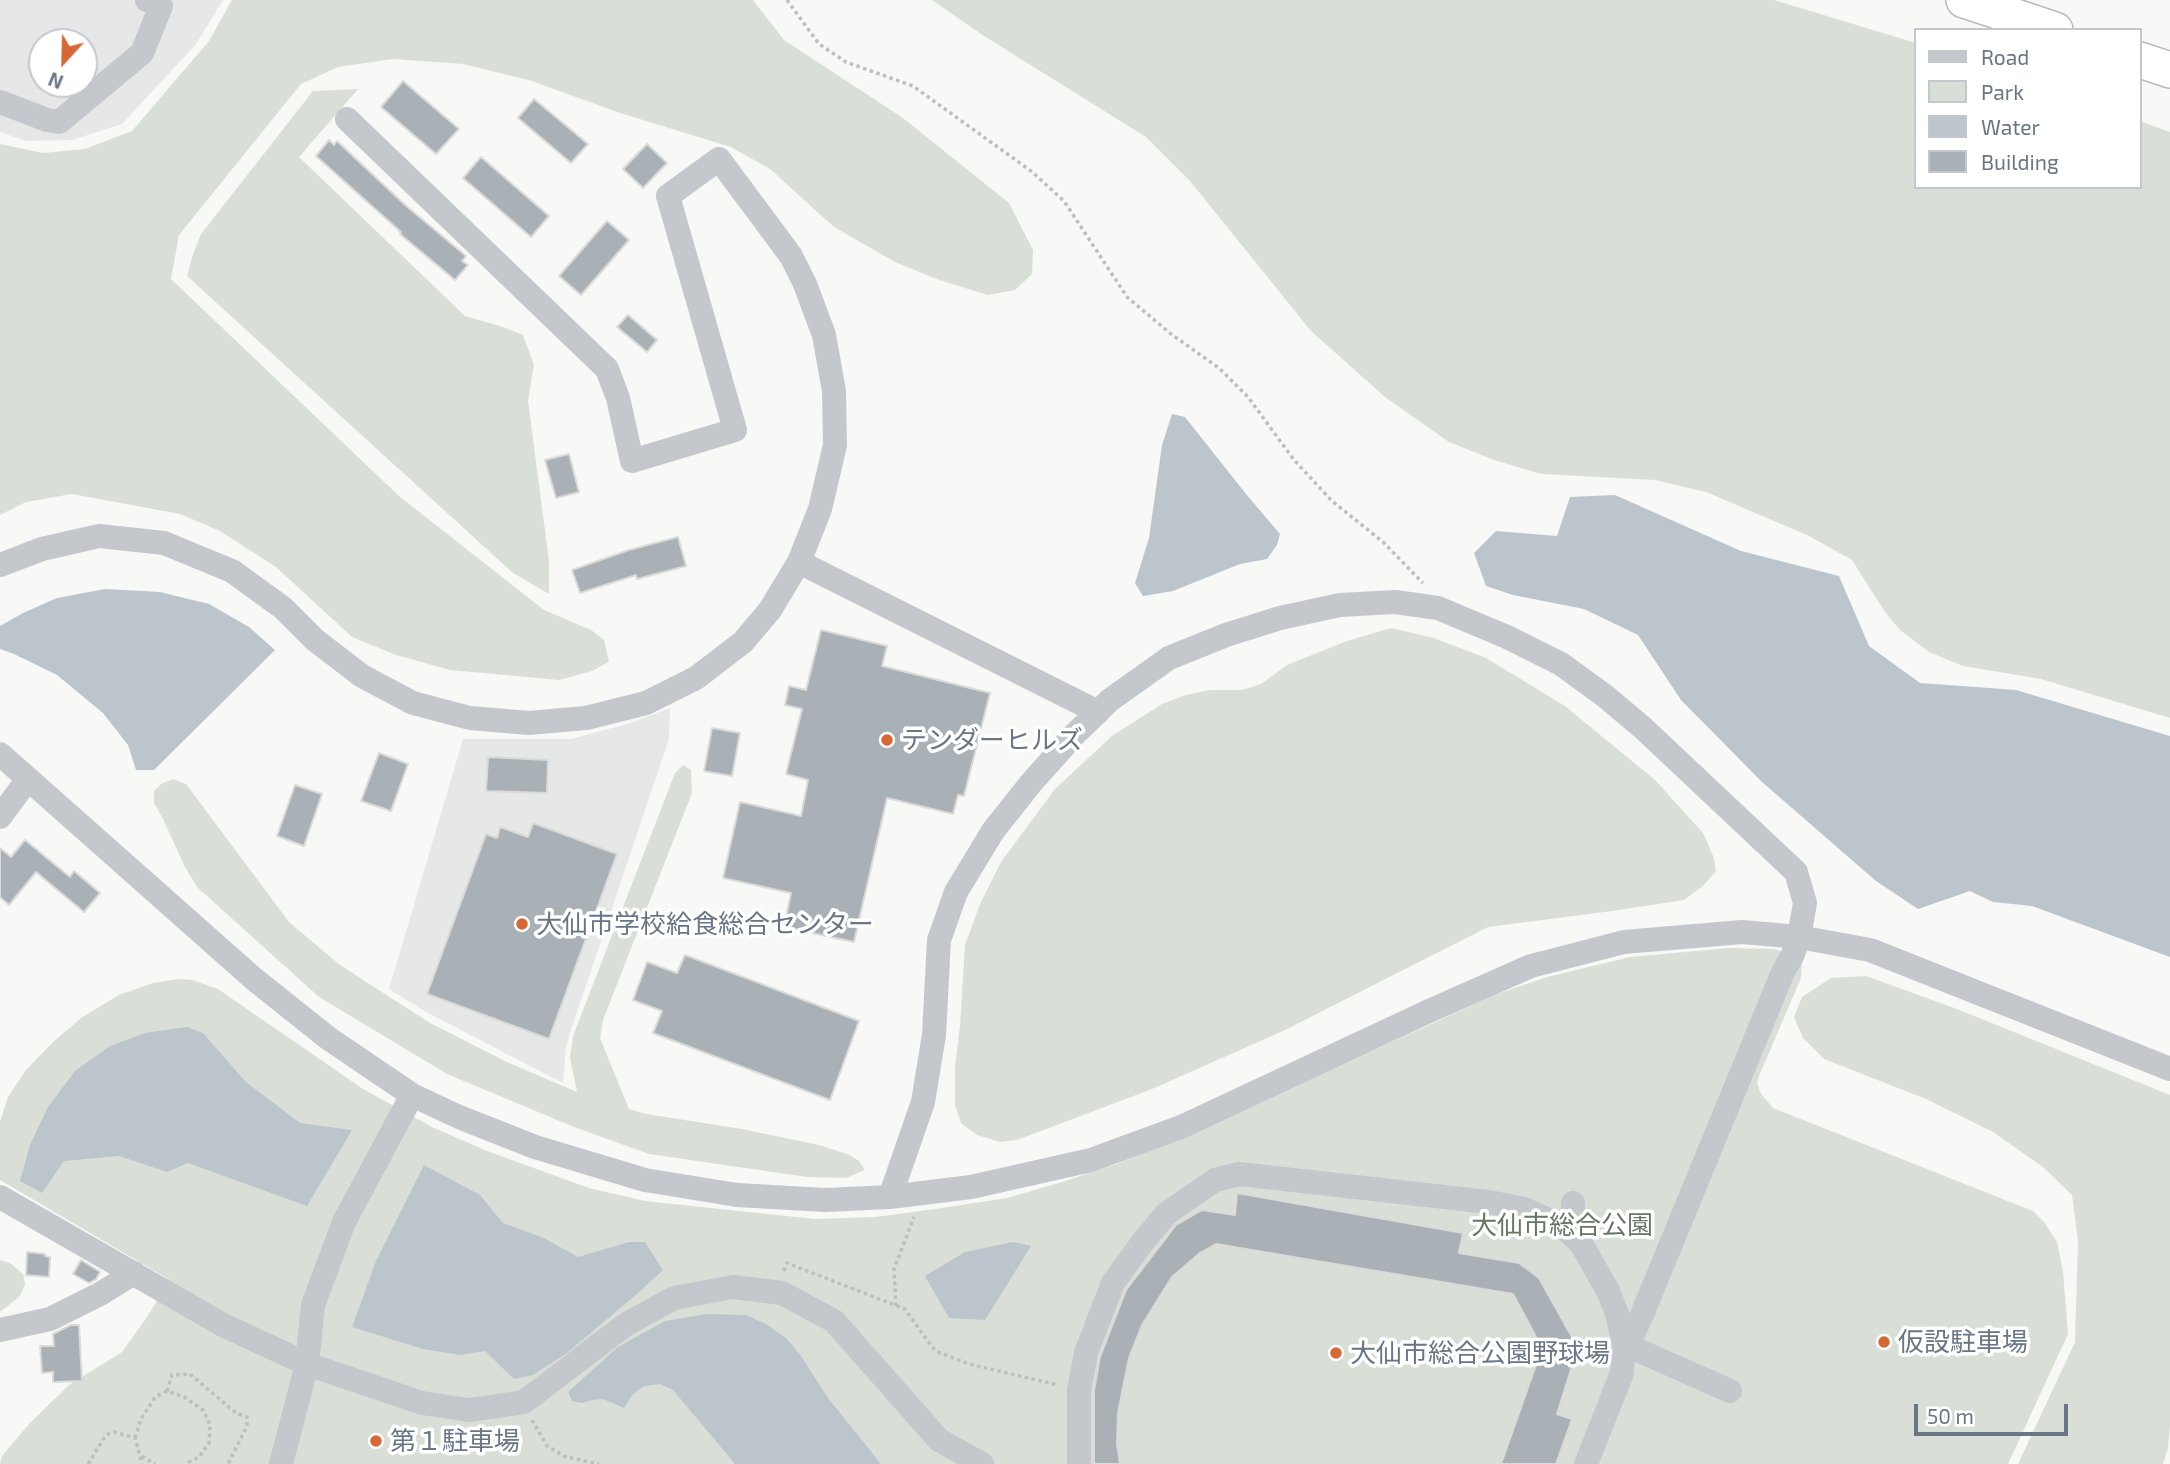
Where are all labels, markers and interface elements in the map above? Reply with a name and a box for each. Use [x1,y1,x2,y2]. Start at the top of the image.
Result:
north arrow [28,28,98,98]
legend [1914,28,2142,189]
text: Road [1981,44,2029,69]
text: N [45,68,66,94]
text: Park [1981,79,2024,104]
text: Water [1981,114,2040,139]
text: Building [1981,149,2059,174]
place label: テンダーヒルズ [901,724,1083,756]
marker: テンダーヒルズ [879,732,895,748]
place label: 大仙市学校給食総合センター [536,908,874,940]
marker: 大仙市学校給食総合センター [514,916,530,932]
park label: 大仙市総合公園 [1471,1209,1653,1241]
place label: 仮設駐車場 [1898,1326,2028,1358]
marker: 仮設駐車場 [1876,1334,1892,1350]
place label: 大仙市総合公園野球場 [1350,1337,1610,1369]
marker: 大仙市総合公園野球場 [1328,1345,1344,1361]
scale bar [1918,1390,2072,1434]
text: 50 m [1927,1403,1974,1428]
place label: 第１駐車場 [390,1425,520,1457]
marker: 第１駐車場 [368,1433,384,1449]

